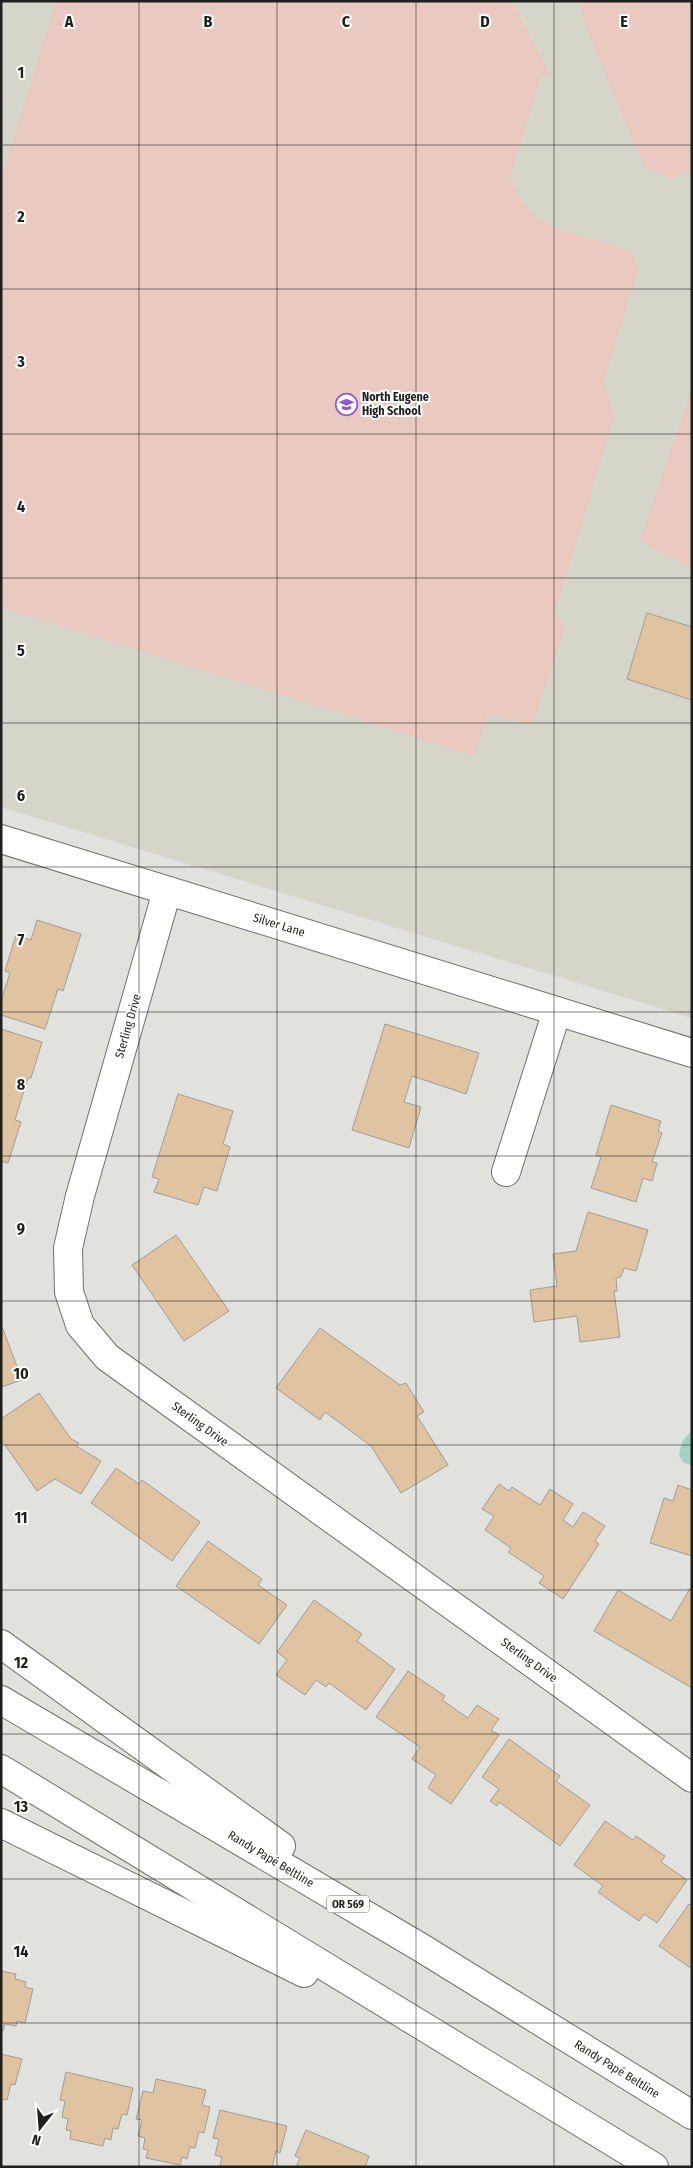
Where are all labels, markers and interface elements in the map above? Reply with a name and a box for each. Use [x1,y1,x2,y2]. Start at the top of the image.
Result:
text: A [64,12,74,31]
text: B [204,12,213,31]
text: C [342,12,351,31]
text: D [480,12,490,31]
text: E [620,12,628,31]
text: 1 [18,63,24,82]
text: 2 [16,207,25,226]
text: 3 [16,352,25,371]
place label: North Eugene High School [362,390,429,418]
school or university icon: North Eugene High School [334,392,358,416]
text: 4 [17,497,25,516]
text: 5 [17,641,25,660]
text: 6 [17,786,25,805]
street label: Silver Lane [251,910,307,940]
text: 7 [18,930,25,949]
street label: Sterling Drive [112,992,144,1060]
text: 8 [17,1075,26,1094]
text: 9 [17,1219,25,1238]
text: 10 [13,1364,29,1383]
street label: Sterling Drive [169,1399,231,1449]
text: 11 [14,1508,28,1527]
street label: Sterling Drive [498,1635,560,1685]
text: 12 [14,1653,29,1672]
text: 13 [14,1797,29,1816]
street label: Randy Papé Beltline [225,1828,317,1890]
road number: OR 569 [327,1896,369,1912]
text: 14 [14,1942,29,1961]
street label: Randy Papé Beltline [572,2037,662,2101]
north arrow [15,2103,65,2153]
text: N [30,2131,43,2149]

